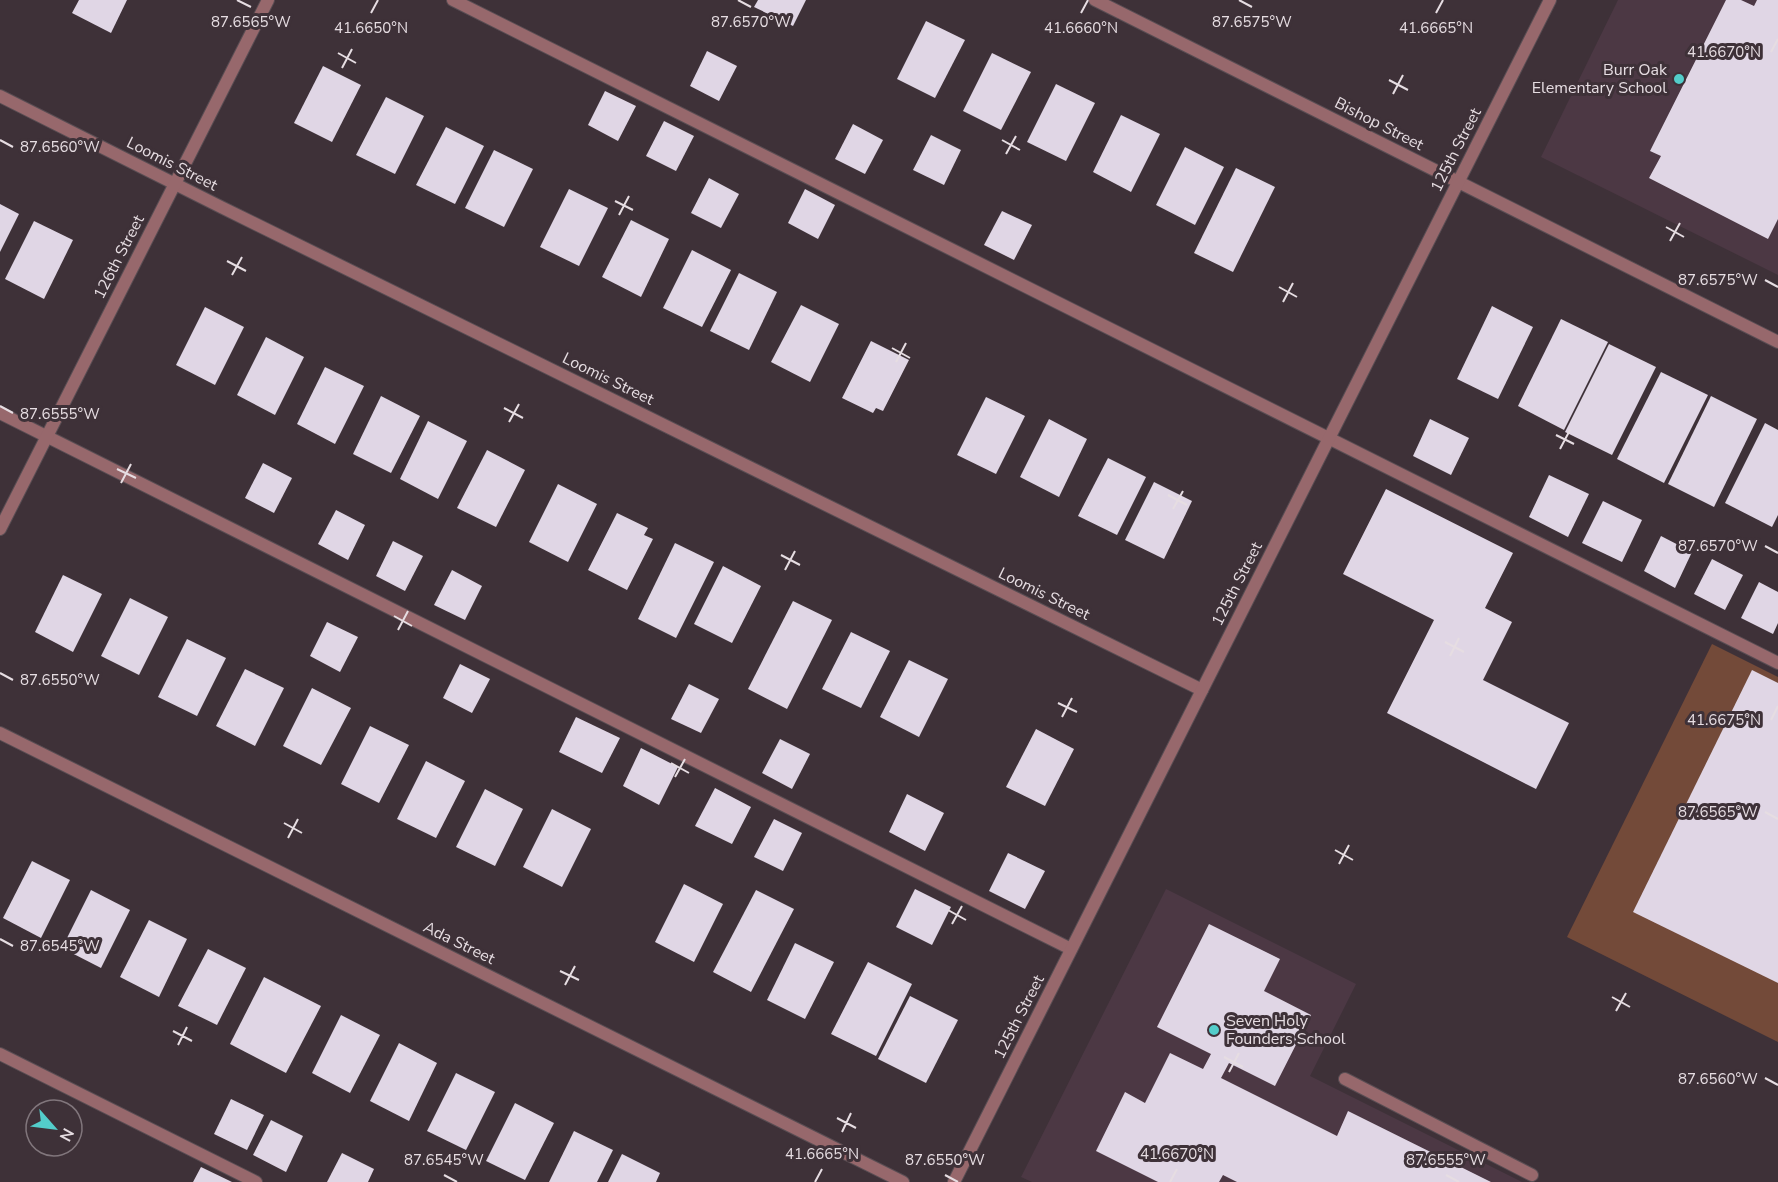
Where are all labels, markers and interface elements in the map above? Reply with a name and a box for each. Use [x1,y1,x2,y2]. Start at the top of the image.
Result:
text: 87.6565°W [211,12,291,32]
text: 87.6570°W [711,12,791,32]
text: 87.6575°W [1212,12,1292,32]
text: 41.6650°N [334,18,408,38]
text: 41.6660°N [1044,18,1118,38]
text: 41.6665°N [1399,18,1473,38]
text: 41.6670°N [1687,42,1761,62]
place label: Burr Oak Elementary School [1532,59,1668,99]
marker: Burr Oak Elementary School [1672,72,1686,86]
street label: Bishop Street [1331,92,1428,156]
street label: 125th Street [1425,104,1487,196]
street label: Loomis Street [123,132,222,197]
text: 87.6560°W [20,137,100,157]
street label: 126th Street [88,211,150,303]
text: 87.6575°W [1678,270,1758,290]
street label: Loomis Street [559,347,658,411]
text: 87.6555°W [20,404,100,424]
text: 87.6570°W [1678,536,1758,556]
street label: 125th Street [1206,538,1268,630]
street label: Loomis Street [995,562,1094,626]
text: 87.6550°W [20,670,100,690]
text: 41.6675°N [1687,710,1761,730]
text: 87.6565°W [1678,802,1758,822]
street label: Ada Street [419,916,499,970]
text: 87.6545°W [20,936,100,956]
street label: 125th Street [988,971,1050,1063]
place label: Seven Holy Founders School [1226,1010,1346,1050]
marker: Seven Holy Founders School [1207,1023,1221,1037]
text: 87.6560°W [1678,1069,1758,1089]
north arrow [24,1098,84,1158]
text: N [54,1124,79,1145]
text: 41.6665°N [785,1144,859,1164]
text: 41.6670°N [1140,1144,1214,1164]
text: 87.6545°W [404,1150,484,1170]
text: 87.6550°W [905,1150,985,1170]
text: 87.6555°W [1406,1150,1486,1170]

